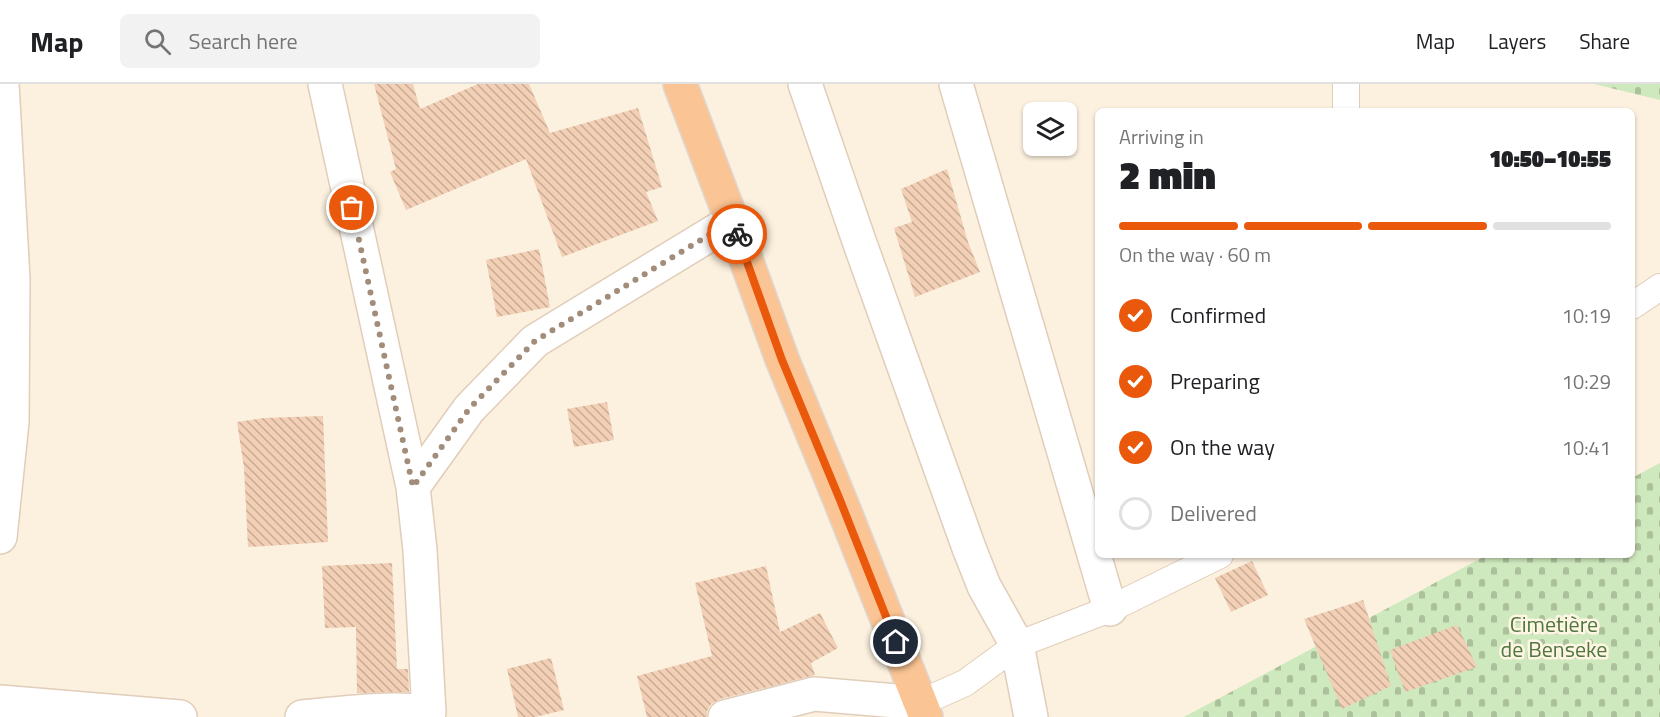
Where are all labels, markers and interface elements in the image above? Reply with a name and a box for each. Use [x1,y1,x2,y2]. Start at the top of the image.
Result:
search box [120,14,540,68]
text: Map [30,20,84,63]
text: Search here [189,24,298,58]
icon: search [141,25,174,58]
text: Map [1416,25,1455,57]
text: Layers [1488,25,1546,57]
text: Share [1579,25,1630,57]
map controls [1023,102,1077,156]
button: layers [1023,102,1077,156]
text: Arriving in [1119,121,1204,152]
text: 10:50–10:55 [1489,142,1611,176]
text: 2 min [1119,145,1216,204]
pin [326,182,377,233]
icon: bag [335,191,368,224]
courier [707,204,767,264]
icon: bike [721,218,754,251]
text: On the way · 60 m [1119,239,1271,270]
text: Confirmed [1170,298,1266,332]
icon: check [1119,299,1152,332]
text: 10:19 [1562,300,1611,331]
text: Preparing [1170,364,1260,398]
icon: check [1119,365,1152,398]
text: 10:29 [1562,366,1611,397]
text: On the way [1170,430,1275,464]
icon: check [1119,431,1152,464]
text: 10:41 [1562,432,1611,463]
text: Delivered [1170,496,1257,530]
park label: Cimetière de Benseke [1501,607,1607,666]
pin [870,616,921,667]
icon: home [879,625,912,658]

